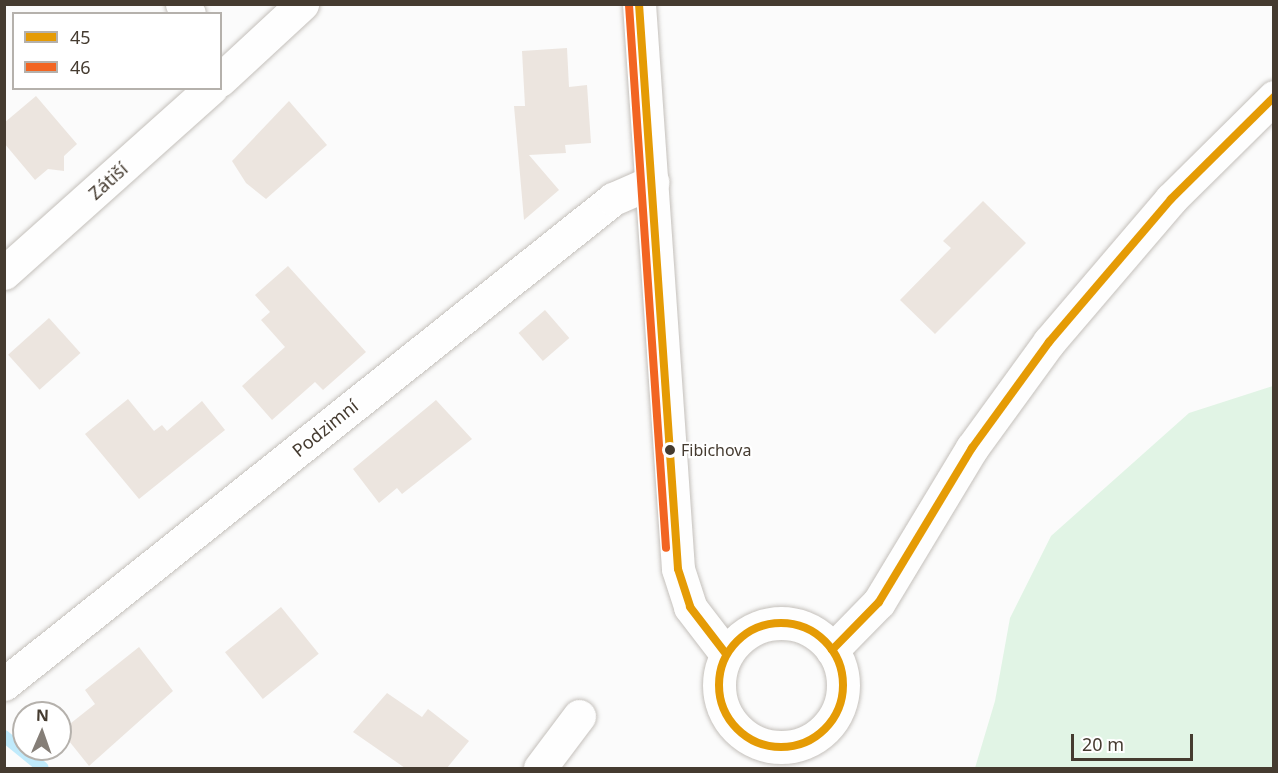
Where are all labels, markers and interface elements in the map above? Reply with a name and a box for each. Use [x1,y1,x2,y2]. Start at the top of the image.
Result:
legend [12,12,222,90]
text: 45 [70,25,91,49]
text: 46 [70,55,91,79]
street label: Zátiší [84,158,132,204]
street label: Podzimní [288,395,362,461]
place label: Fibichova [681,440,751,460]
marker: Fibichova [664,444,676,456]
north arrow [12,701,72,761]
text: N [36,704,49,726]
scale bar [1074,722,1196,760]
text: 20 m [1082,732,1124,756]

